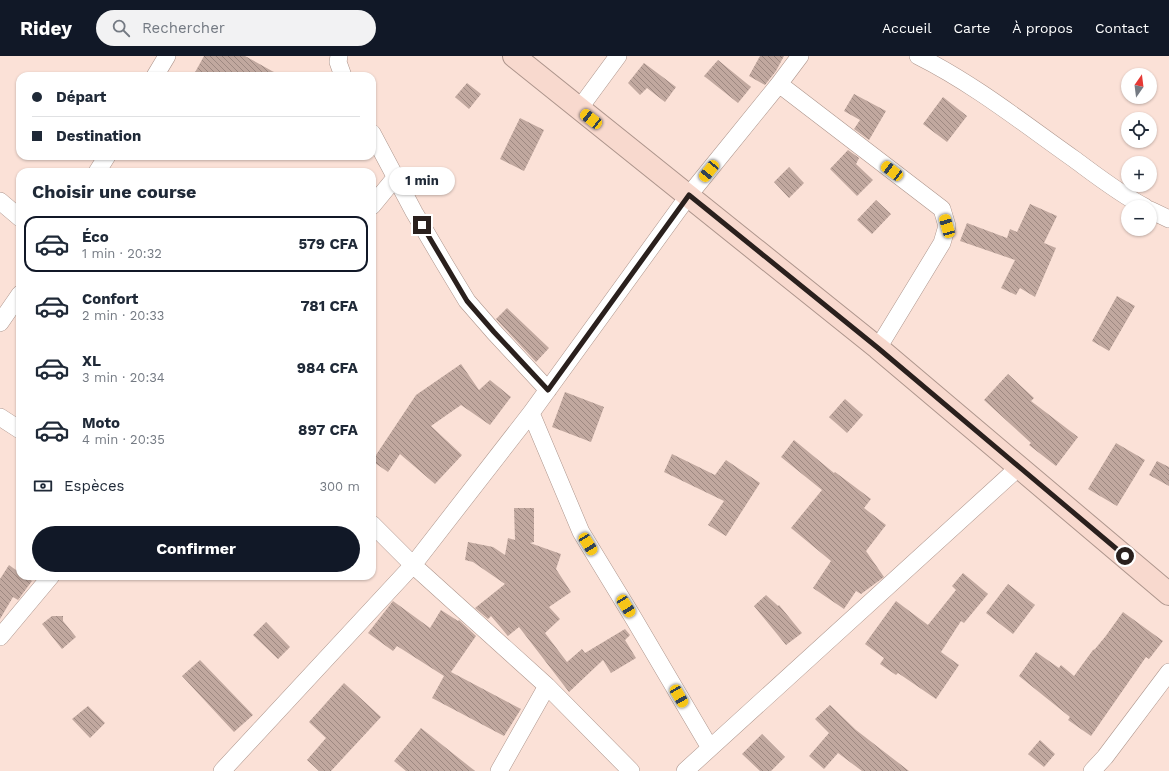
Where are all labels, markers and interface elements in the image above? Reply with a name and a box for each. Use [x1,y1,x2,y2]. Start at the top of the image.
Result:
search box [96,10,376,46]
text: Ridey [20,17,72,40]
icon: search [110,17,132,39]
text: Rechercher [142,19,225,37]
text: Accueil [882,20,931,36]
text: Carte [953,20,990,36]
text: À propos [1012,20,1073,36]
text: Contact [1095,20,1149,36]
north arrow [1121,68,1157,104]
map controls [1121,68,1157,236]
text: Départ [56,88,106,106]
car [578,107,604,131]
button: locate [1121,112,1157,148]
text: Destination [56,127,141,145]
button: + [1121,156,1157,192]
car [697,158,721,184]
car [879,159,905,183]
callout: 1 min [389,167,455,195]
text: 1 min [405,173,439,188]
text: Choisir une course [32,181,196,202]
button: − [1121,200,1157,236]
car [938,213,956,239]
route end [413,216,431,234]
icon: car [34,226,70,262]
text: Éco [82,228,109,246]
text: 579 CFA [298,235,358,253]
text: 1 min · 20:32 [82,246,162,261]
icon: car [34,288,70,324]
text: Confort [82,290,138,308]
text: 781 CFA [300,297,358,315]
text: 2 min · 20:33 [82,308,164,323]
icon: car [34,350,70,386]
text: XL [82,352,101,370]
text: 984 CFA [297,359,358,377]
text: 3 min · 20:34 [82,370,165,385]
icon: car [34,412,70,448]
text: Moto [82,414,120,432]
text: 897 CFA [298,421,358,439]
text: 4 min · 20:35 [82,432,165,447]
icon: cash [32,475,54,497]
text: Espèces [64,477,125,495]
text: 300 m [319,479,360,494]
button: Confirmer [32,526,360,572]
car [577,531,599,557]
route start [1116,547,1134,565]
car [615,593,637,619]
car [668,683,690,709]

